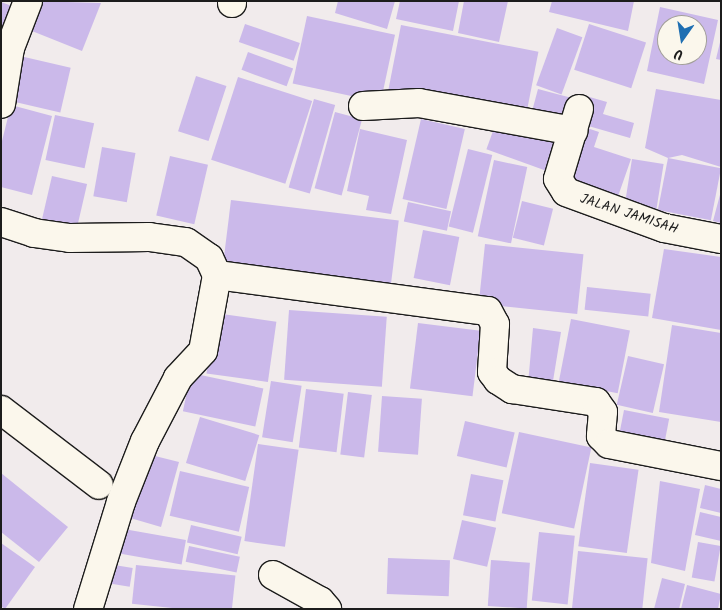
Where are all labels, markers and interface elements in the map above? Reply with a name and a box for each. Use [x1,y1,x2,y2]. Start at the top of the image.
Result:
north arrow [657,15,707,65]
text: U [672,42,685,65]
street label: JALAN JAMISAH [578,190,680,238]

